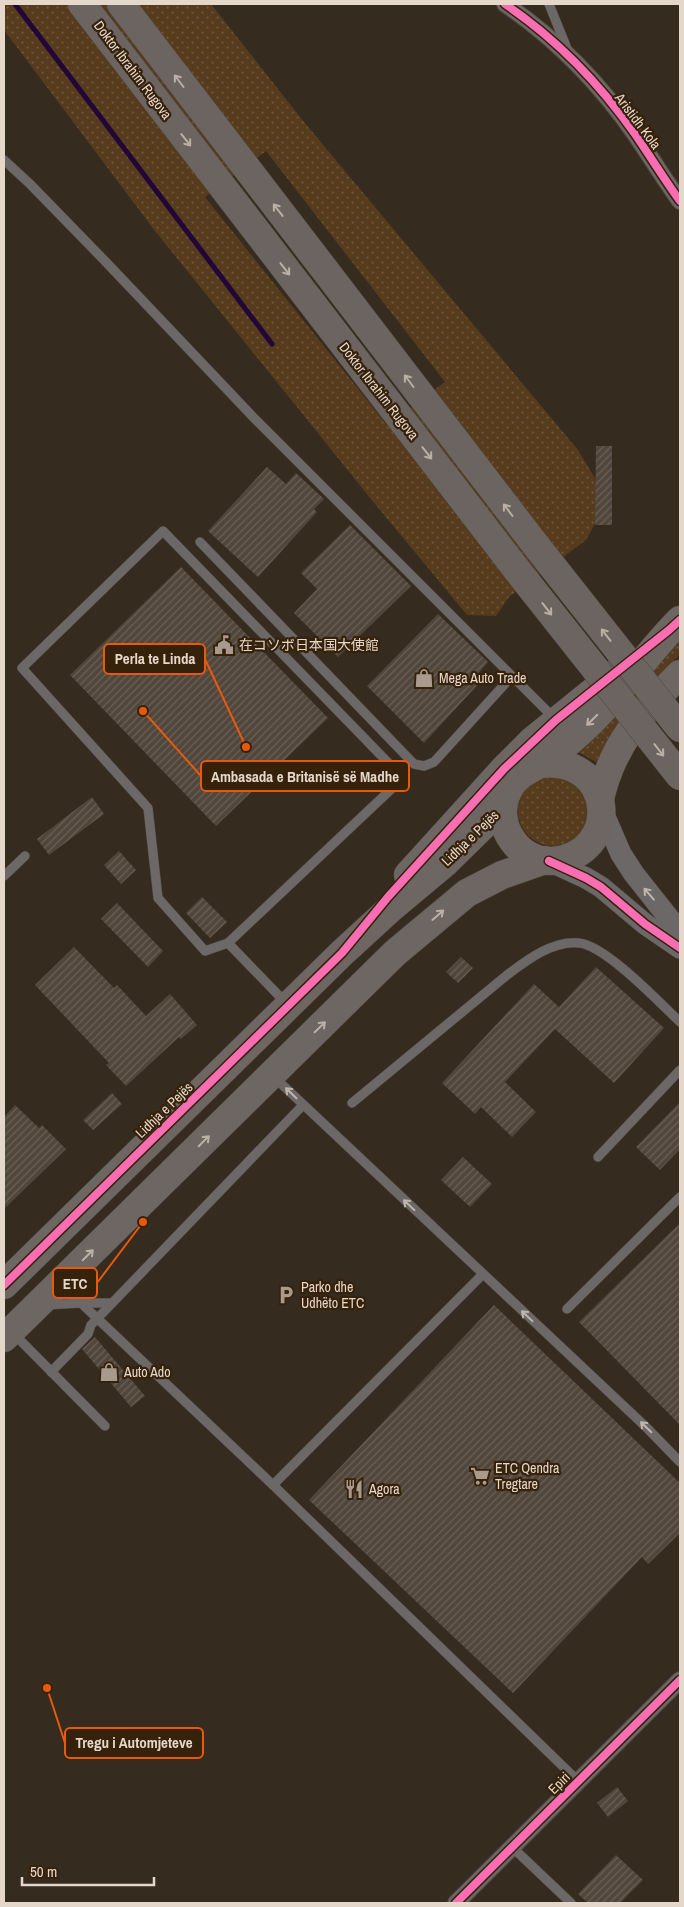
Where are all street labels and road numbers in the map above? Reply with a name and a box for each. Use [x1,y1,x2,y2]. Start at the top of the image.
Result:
street label: Doktor Ibrahim Rugova [90,17,176,123]
street label: Aristidh Kola [610,89,665,153]
street label: Doktor Ibrahim Rugova [335,339,423,444]
street label: Lidhja e Pejës [438,806,503,870]
street label: Lidhja e Pejës [132,1078,197,1142]
street label: Epiri [544,1768,574,1798]

